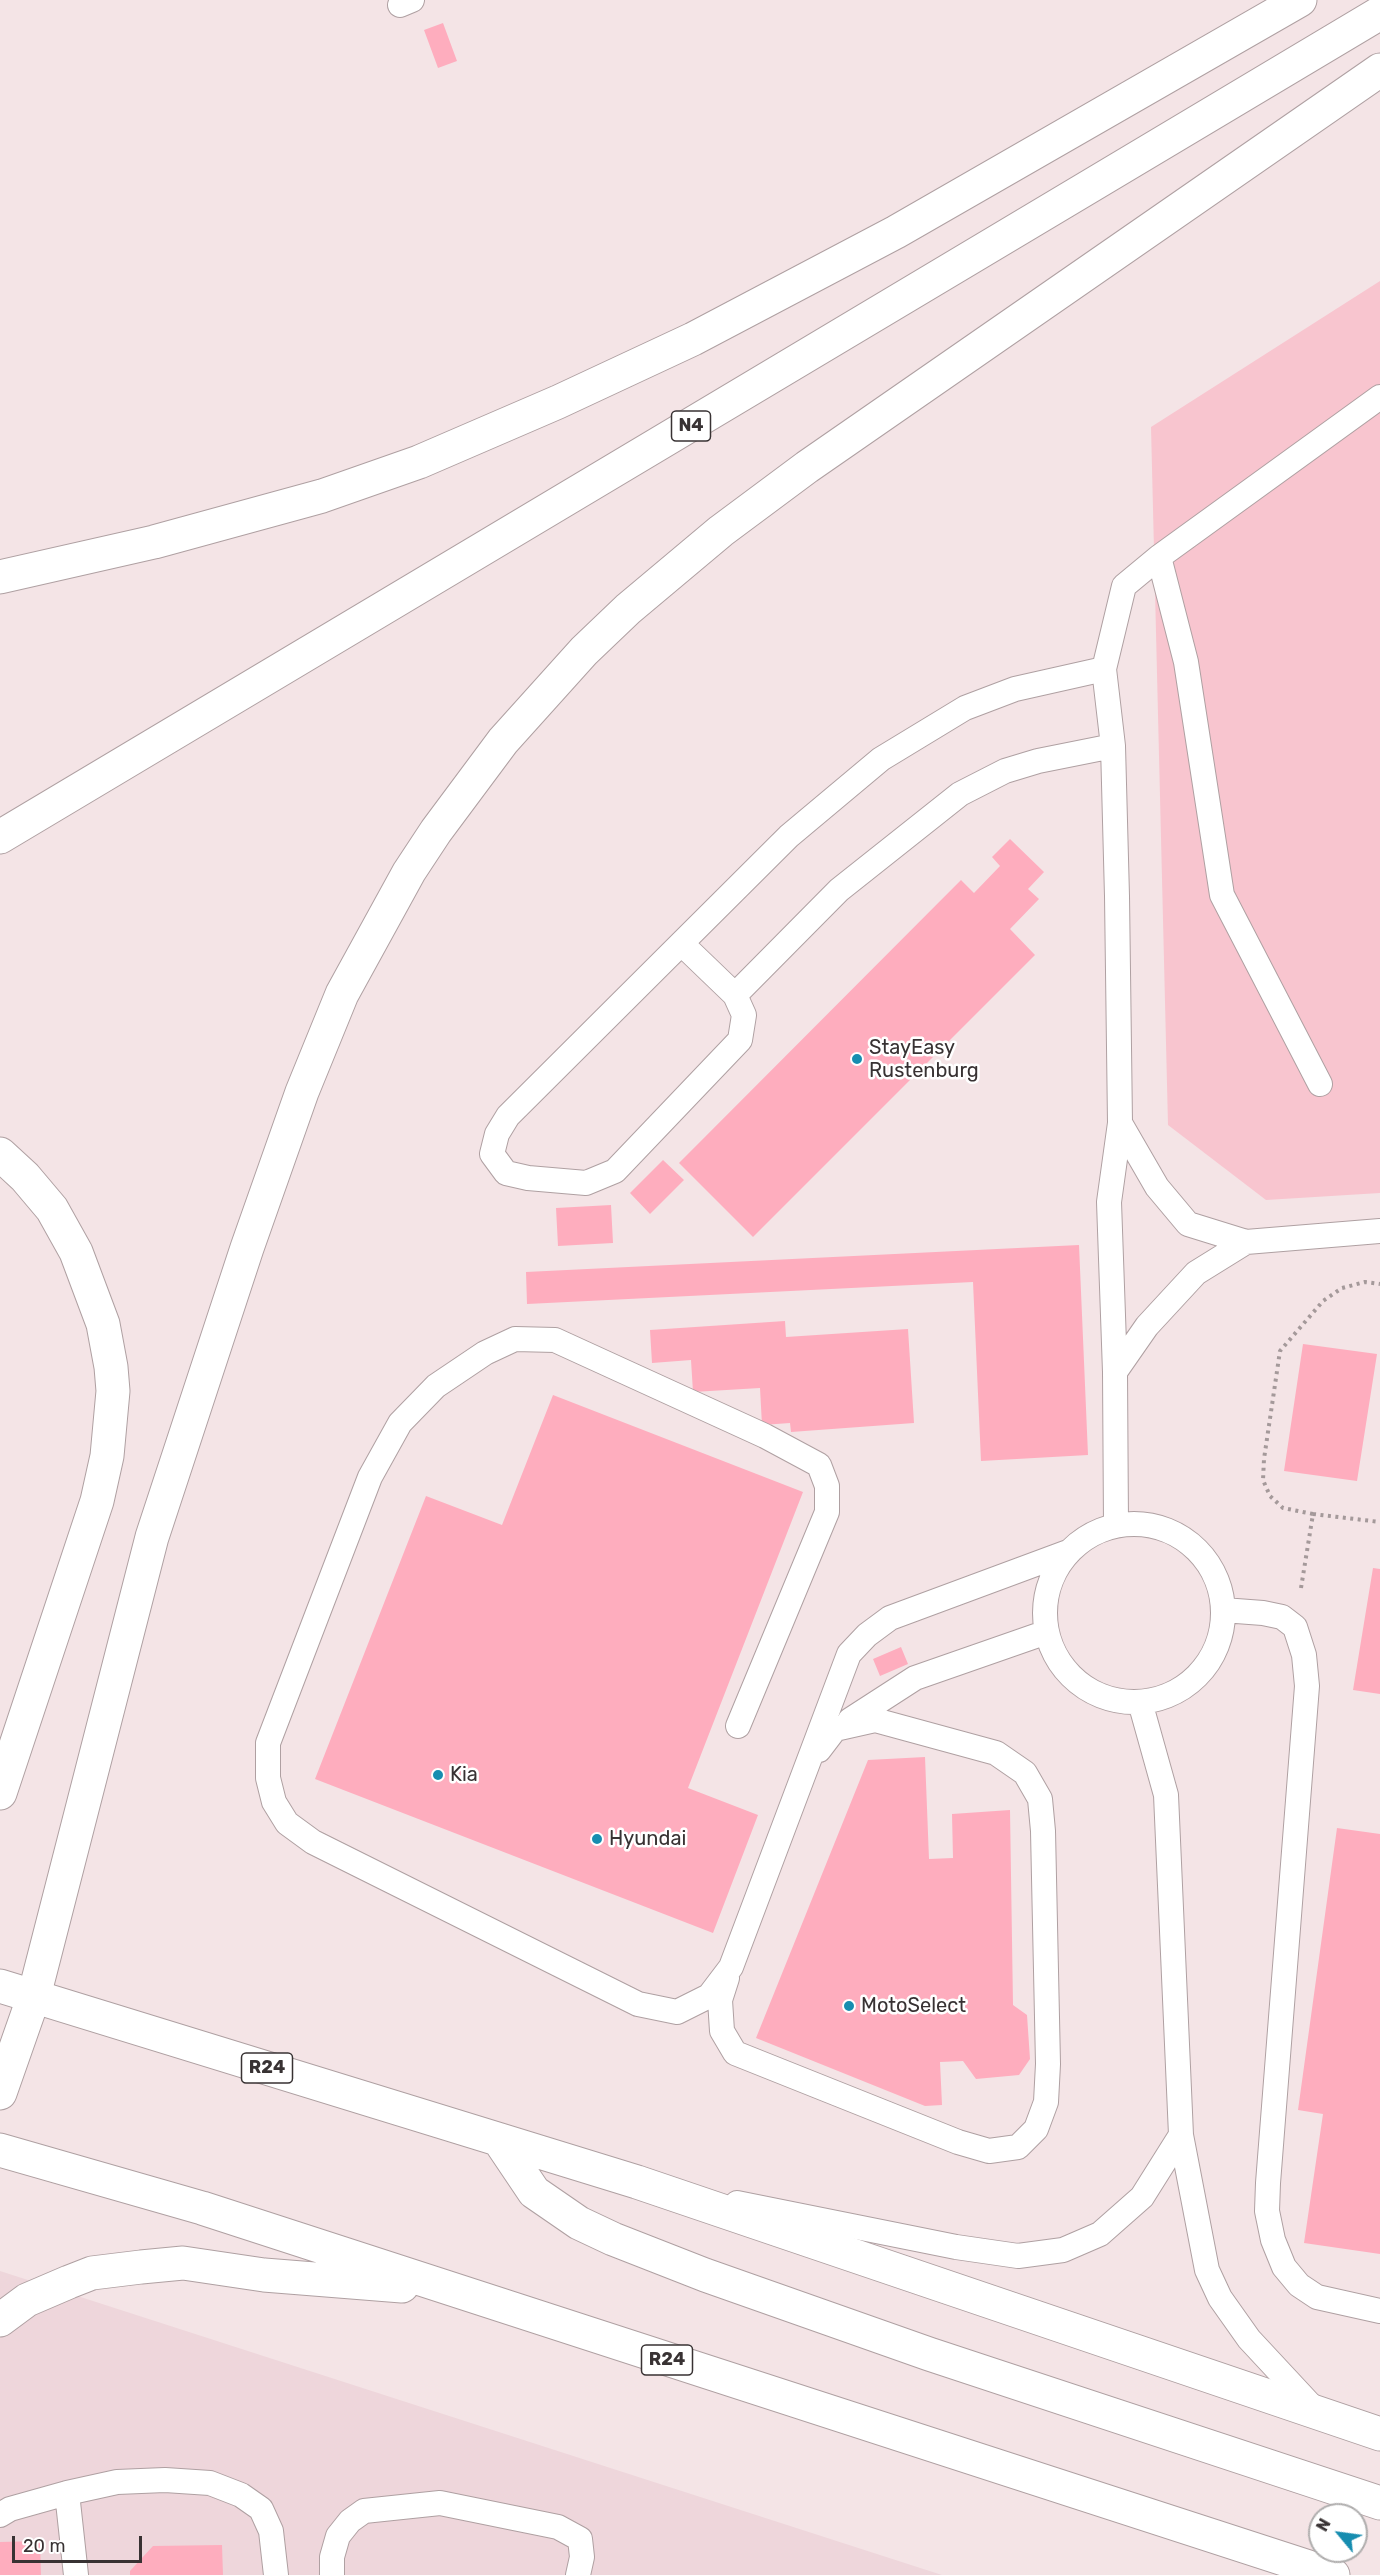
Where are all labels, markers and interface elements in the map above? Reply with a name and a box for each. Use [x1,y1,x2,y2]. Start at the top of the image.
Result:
road number: N4 [672,411,710,441]
place label: StayEasy Rustenburg [869,1036,979,1083]
marker: StayEasy Rustenburg [850,1052,864,1066]
place label: Kia [450,1763,478,1787]
marker: Kia [431,1768,445,1782]
place label: Hyundai [609,1827,686,1851]
marker: Hyundai [590,1832,604,1846]
place label: MotoSelect [861,1994,966,2018]
marker: MotoSelect [842,1999,856,2013]
road number: R24 [242,2053,292,2083]
road number: R24 [642,2345,692,2375]
north arrow [1308,2503,1368,2563]
text: N [1312,2515,1335,2535]
scale bar [15,2524,146,2562]
text: 20 m [23,2535,65,2557]

